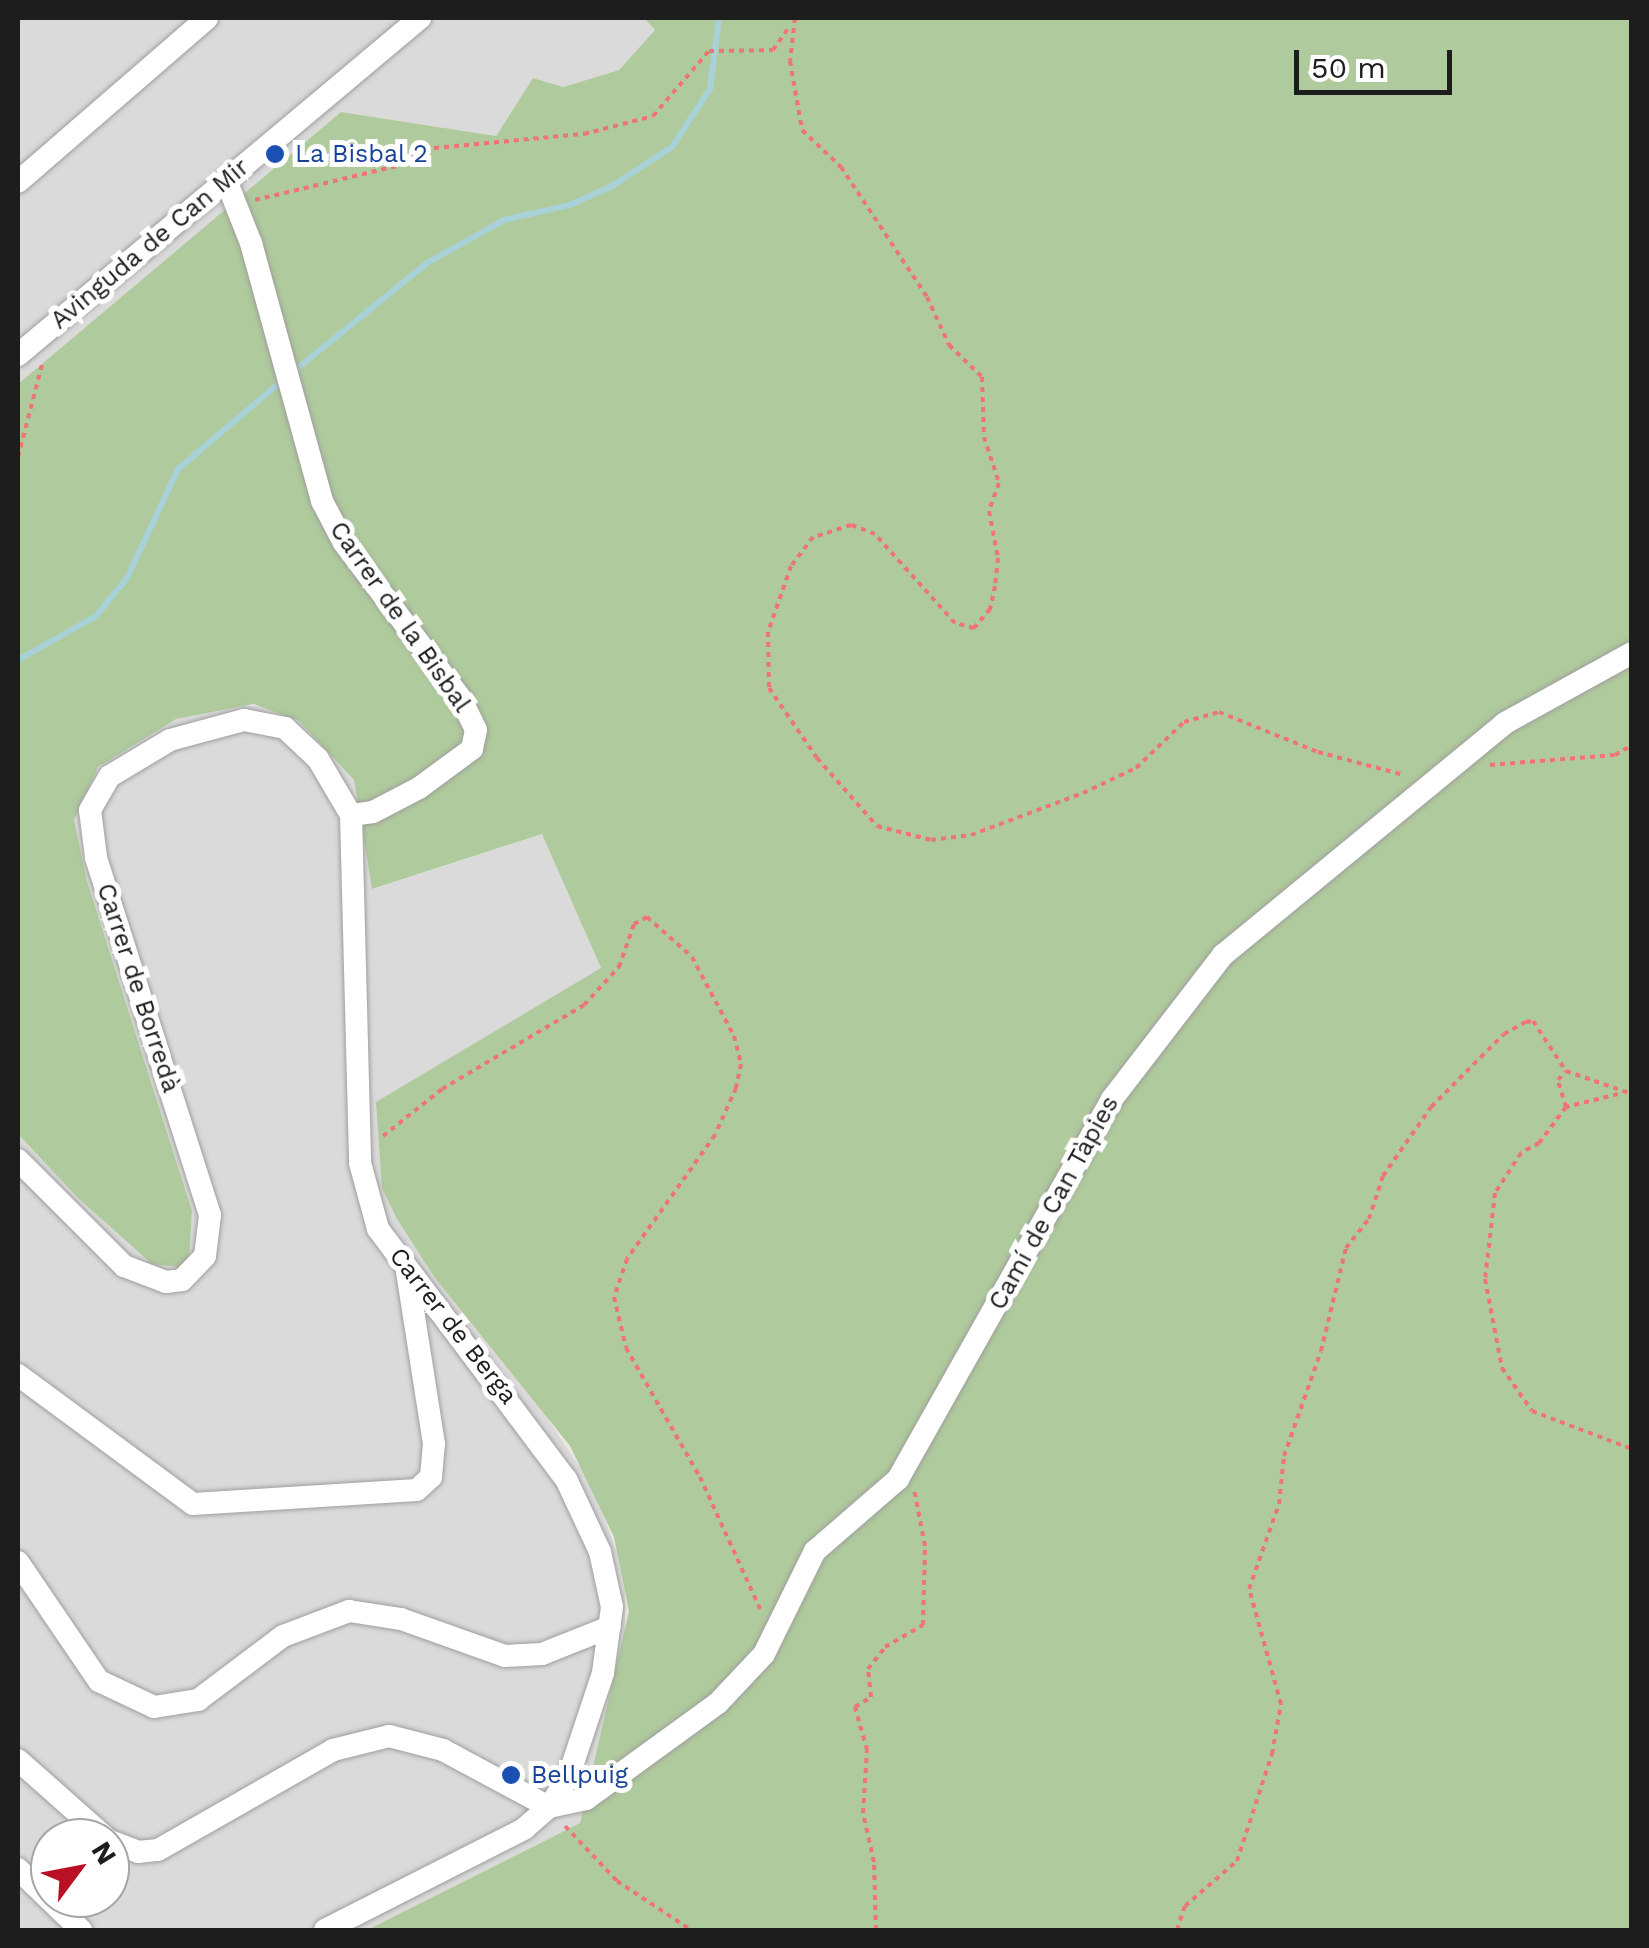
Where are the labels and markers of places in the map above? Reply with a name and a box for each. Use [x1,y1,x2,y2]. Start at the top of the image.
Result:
place label: La Bisbal 2 [295,139,429,169]
marker: La Bisbal 2 [264,143,286,165]
place label: Bellpuig [531,1760,628,1790]
marker: Bellpuig [500,1764,522,1786]

